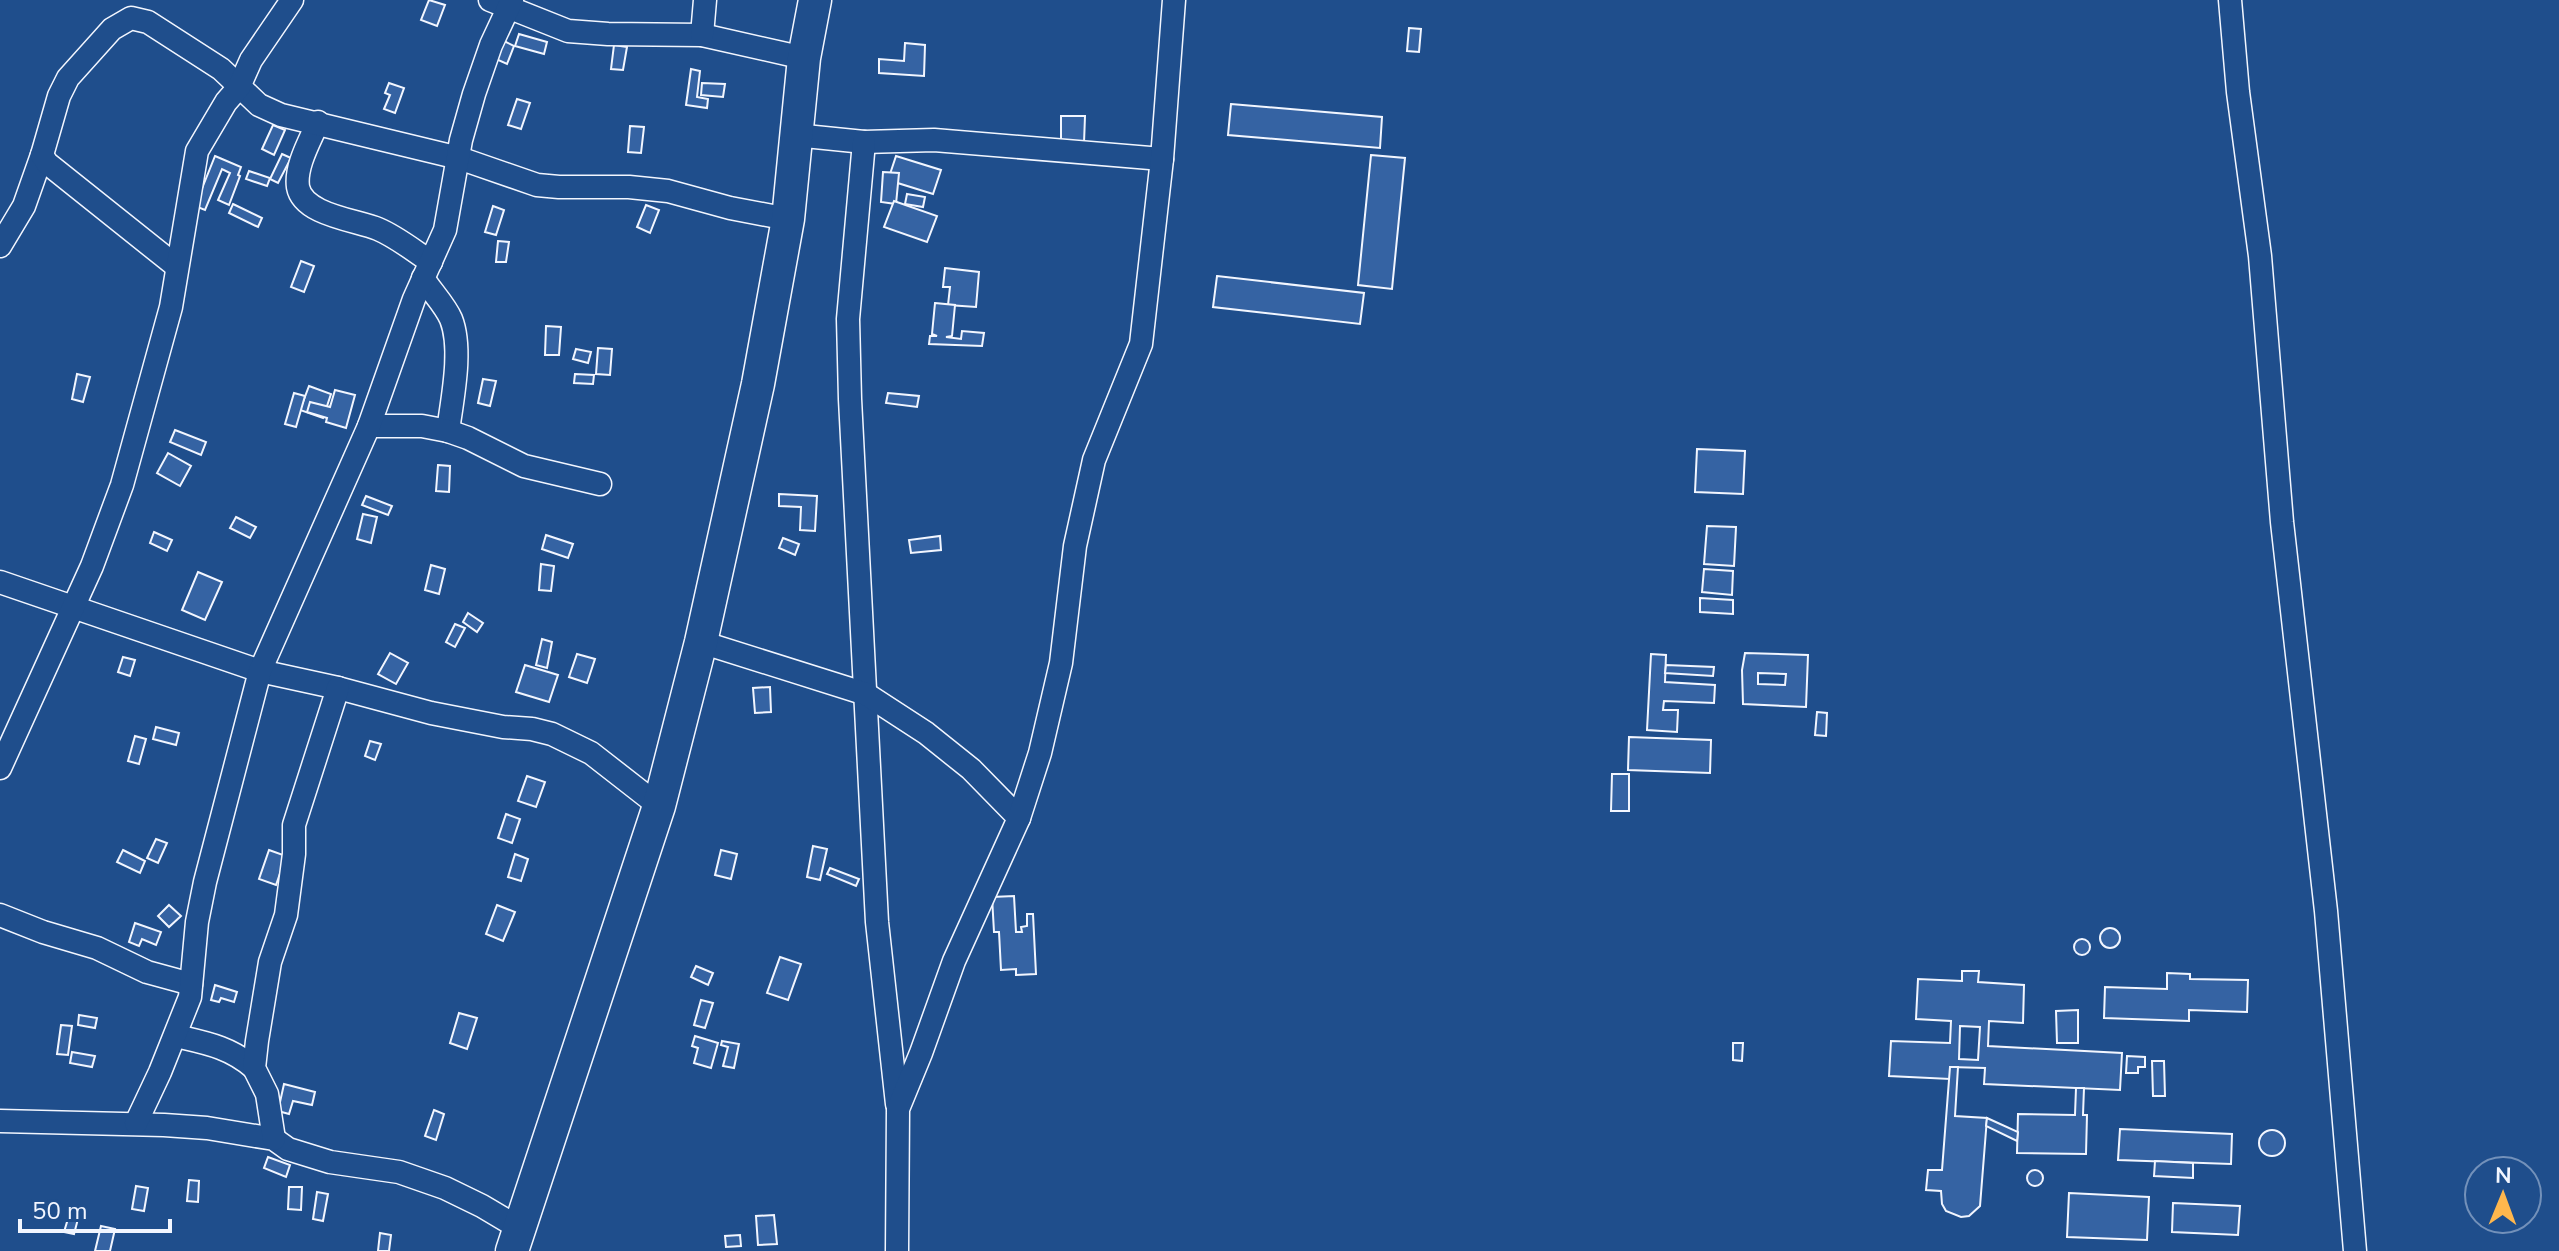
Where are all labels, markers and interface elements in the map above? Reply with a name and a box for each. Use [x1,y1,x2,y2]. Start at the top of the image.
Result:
north arrow [2463,1155,2543,1235]
text: N [2495,1161,2512,1191]
scale bar [20,1183,170,1233]
text: 50 m [32,1195,88,1227]

